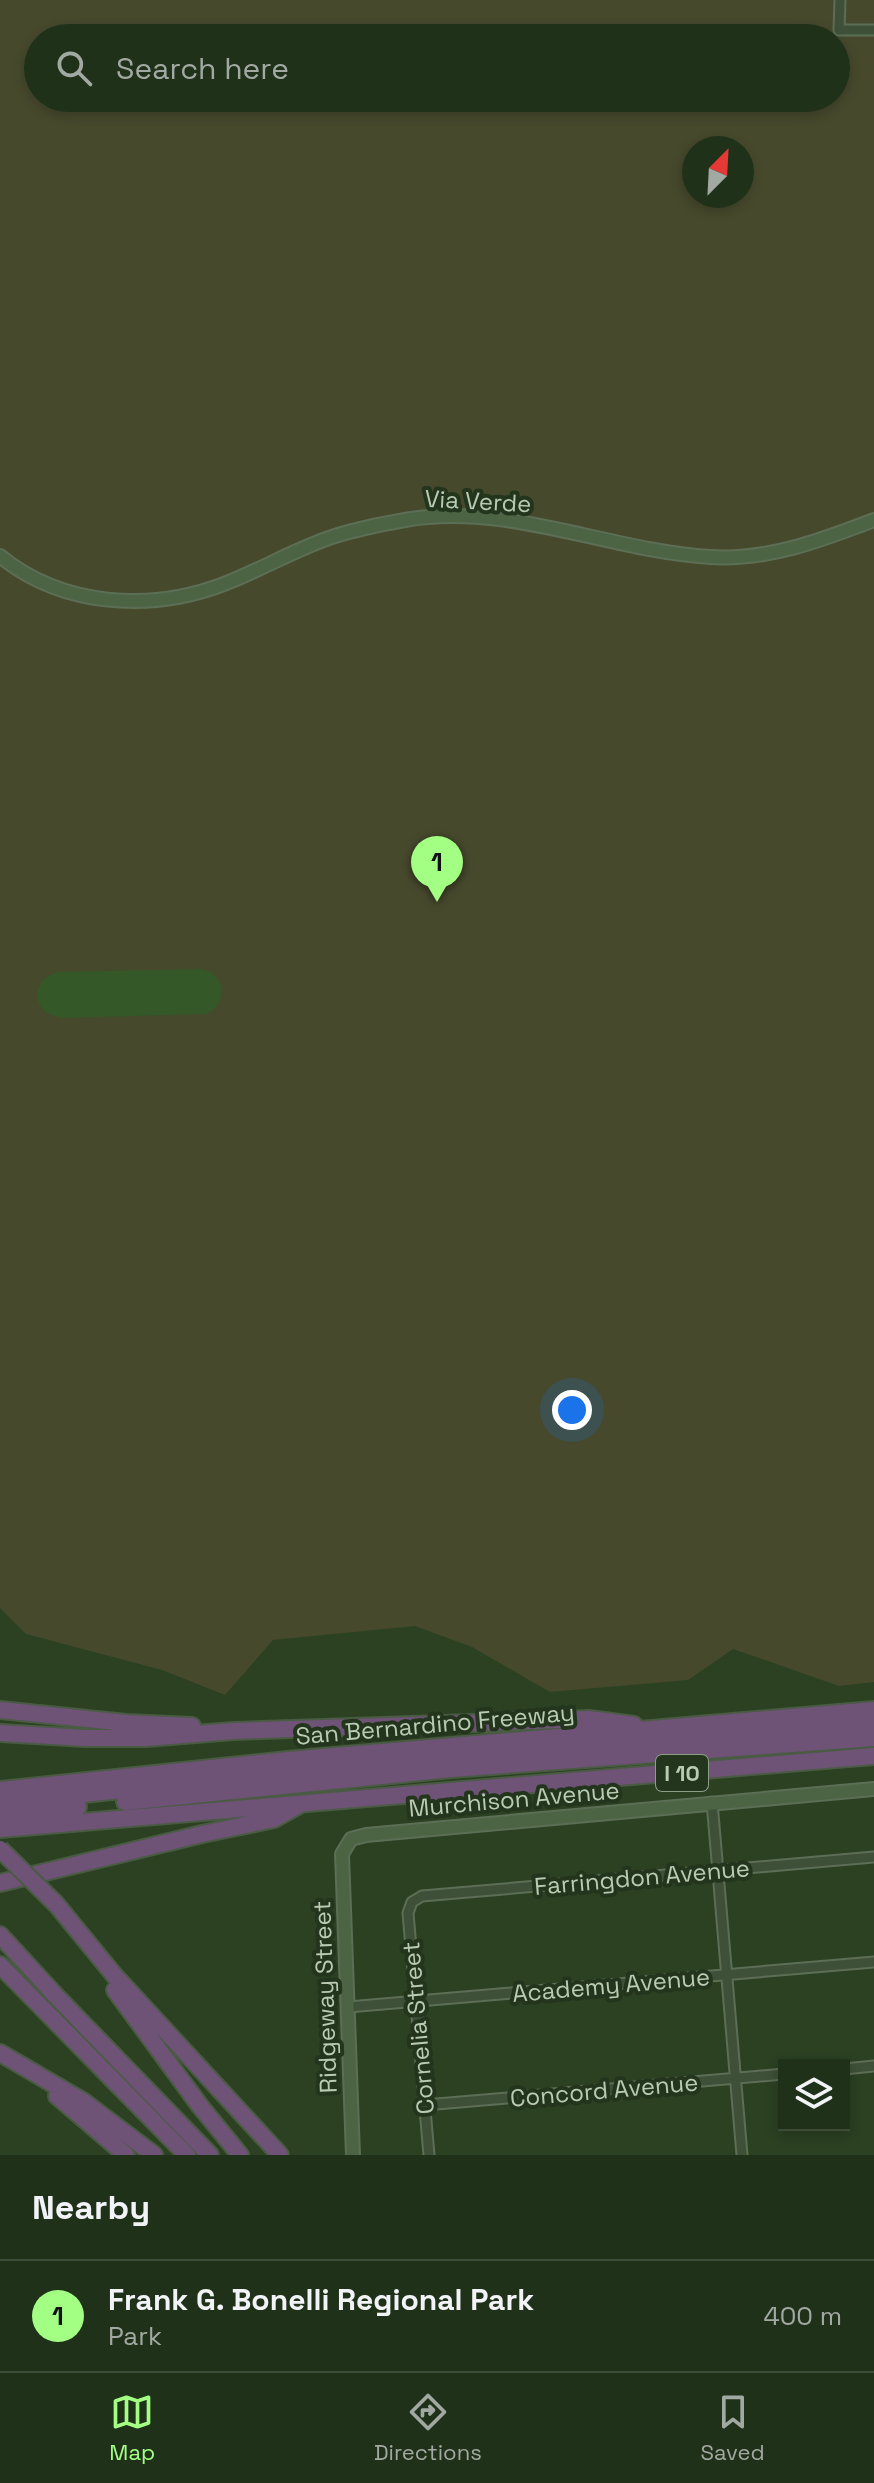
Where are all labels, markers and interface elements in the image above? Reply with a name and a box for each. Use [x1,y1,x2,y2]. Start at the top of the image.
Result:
search box [24,24,850,112]
icon: search [52,46,96,90]
text: Search here [116,49,289,88]
north arrow [682,136,754,208]
street label: Via Verde [424,483,532,519]
pin: 1 [411,836,463,902]
your location [552,1390,592,1430]
street label: San Bernardino Freeway [294,1696,576,1752]
road number: I 10 [656,1755,708,1791]
street label: Murchison Avenue [407,1774,621,1824]
street label: Farringdon Avenue [533,1852,751,1902]
street label: Ridgeway Street [306,1900,344,2094]
street label: Cornelia Street [395,1940,441,2116]
street label: Academy Avenue [511,1961,711,2009]
map controls [778,2059,850,2131]
button: layers [778,2059,850,2131]
street label: Concord Avenue [509,2066,699,2114]
text: Nearby [32,2186,150,2229]
text: Frank G. Bonelli Regional Park [108,2280,534,2319]
text: 1 [52,2299,64,2333]
text: 400 m [763,2299,842,2333]
text: Park [108,2319,162,2353]
tab: Map [109,2390,155,2466]
tab: Directions [374,2390,482,2466]
tab: Saved [700,2390,765,2466]

